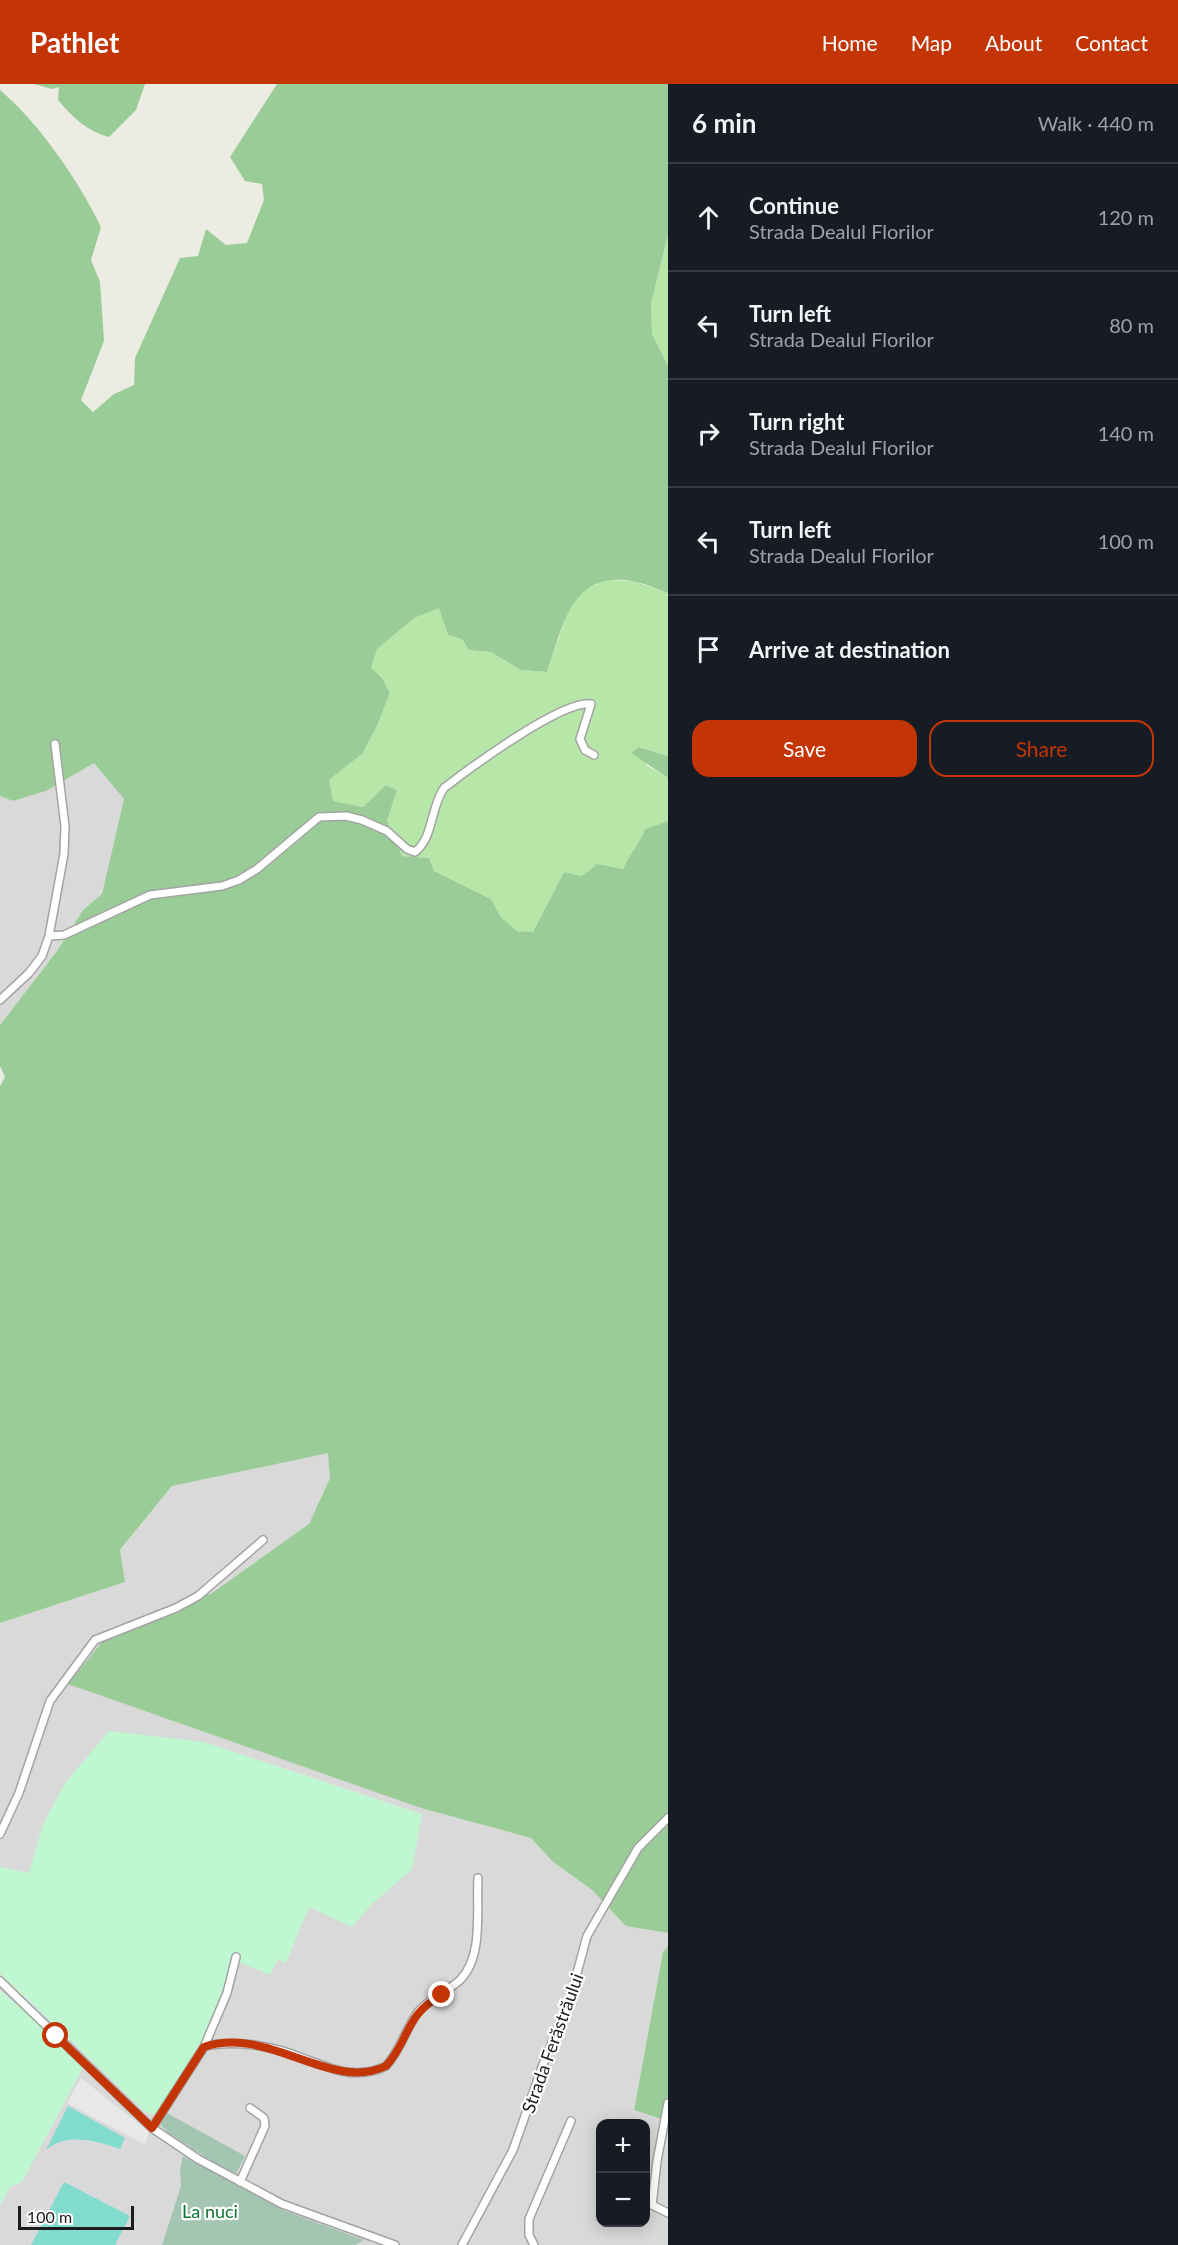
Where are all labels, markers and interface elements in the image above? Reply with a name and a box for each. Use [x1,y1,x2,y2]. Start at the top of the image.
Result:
text: Pathlet [30,25,119,59]
text: Home [822,30,878,55]
text: Map [911,30,952,55]
text: About [985,30,1042,55]
text: Contact [1075,30,1148,55]
text: 6 min [692,107,756,139]
text: Walk · 440 m [1038,111,1154,135]
text: Continue [749,192,839,219]
icon: ahead [692,201,725,234]
text: 120 m [1098,205,1154,229]
text: Strada Dealul Florilor [749,219,934,243]
text: Turn left [749,300,831,327]
icon: left [692,309,725,342]
text: 80 m [1109,313,1154,337]
text: Strada Dealul Florilor [749,327,934,351]
text: Turn right [749,408,844,435]
icon: right [692,417,725,450]
text: 140 m [1098,421,1154,445]
text: Strada Dealul Florilor [749,435,934,459]
text: Turn left [749,516,831,543]
icon: left [692,525,725,558]
text: 100 m [1098,529,1154,553]
text: Strada Dealul Florilor [749,543,934,567]
icon: arrive [692,633,725,666]
text: Arrive at destination [749,636,950,663]
button: Save [692,720,917,777]
button: Share [929,720,1154,777]
street label: Strada Ferăstrăului [516,1970,588,2116]
route end [428,1981,454,2007]
route start [42,2022,68,2048]
map controls [596,2119,650,2227]
button: + [596,2119,650,2173]
button: − [596,2173,650,2227]
park label: La nuci [182,2200,238,2222]
scale bar [18,2203,134,2230]
text: 100 m [27,2207,72,2226]

